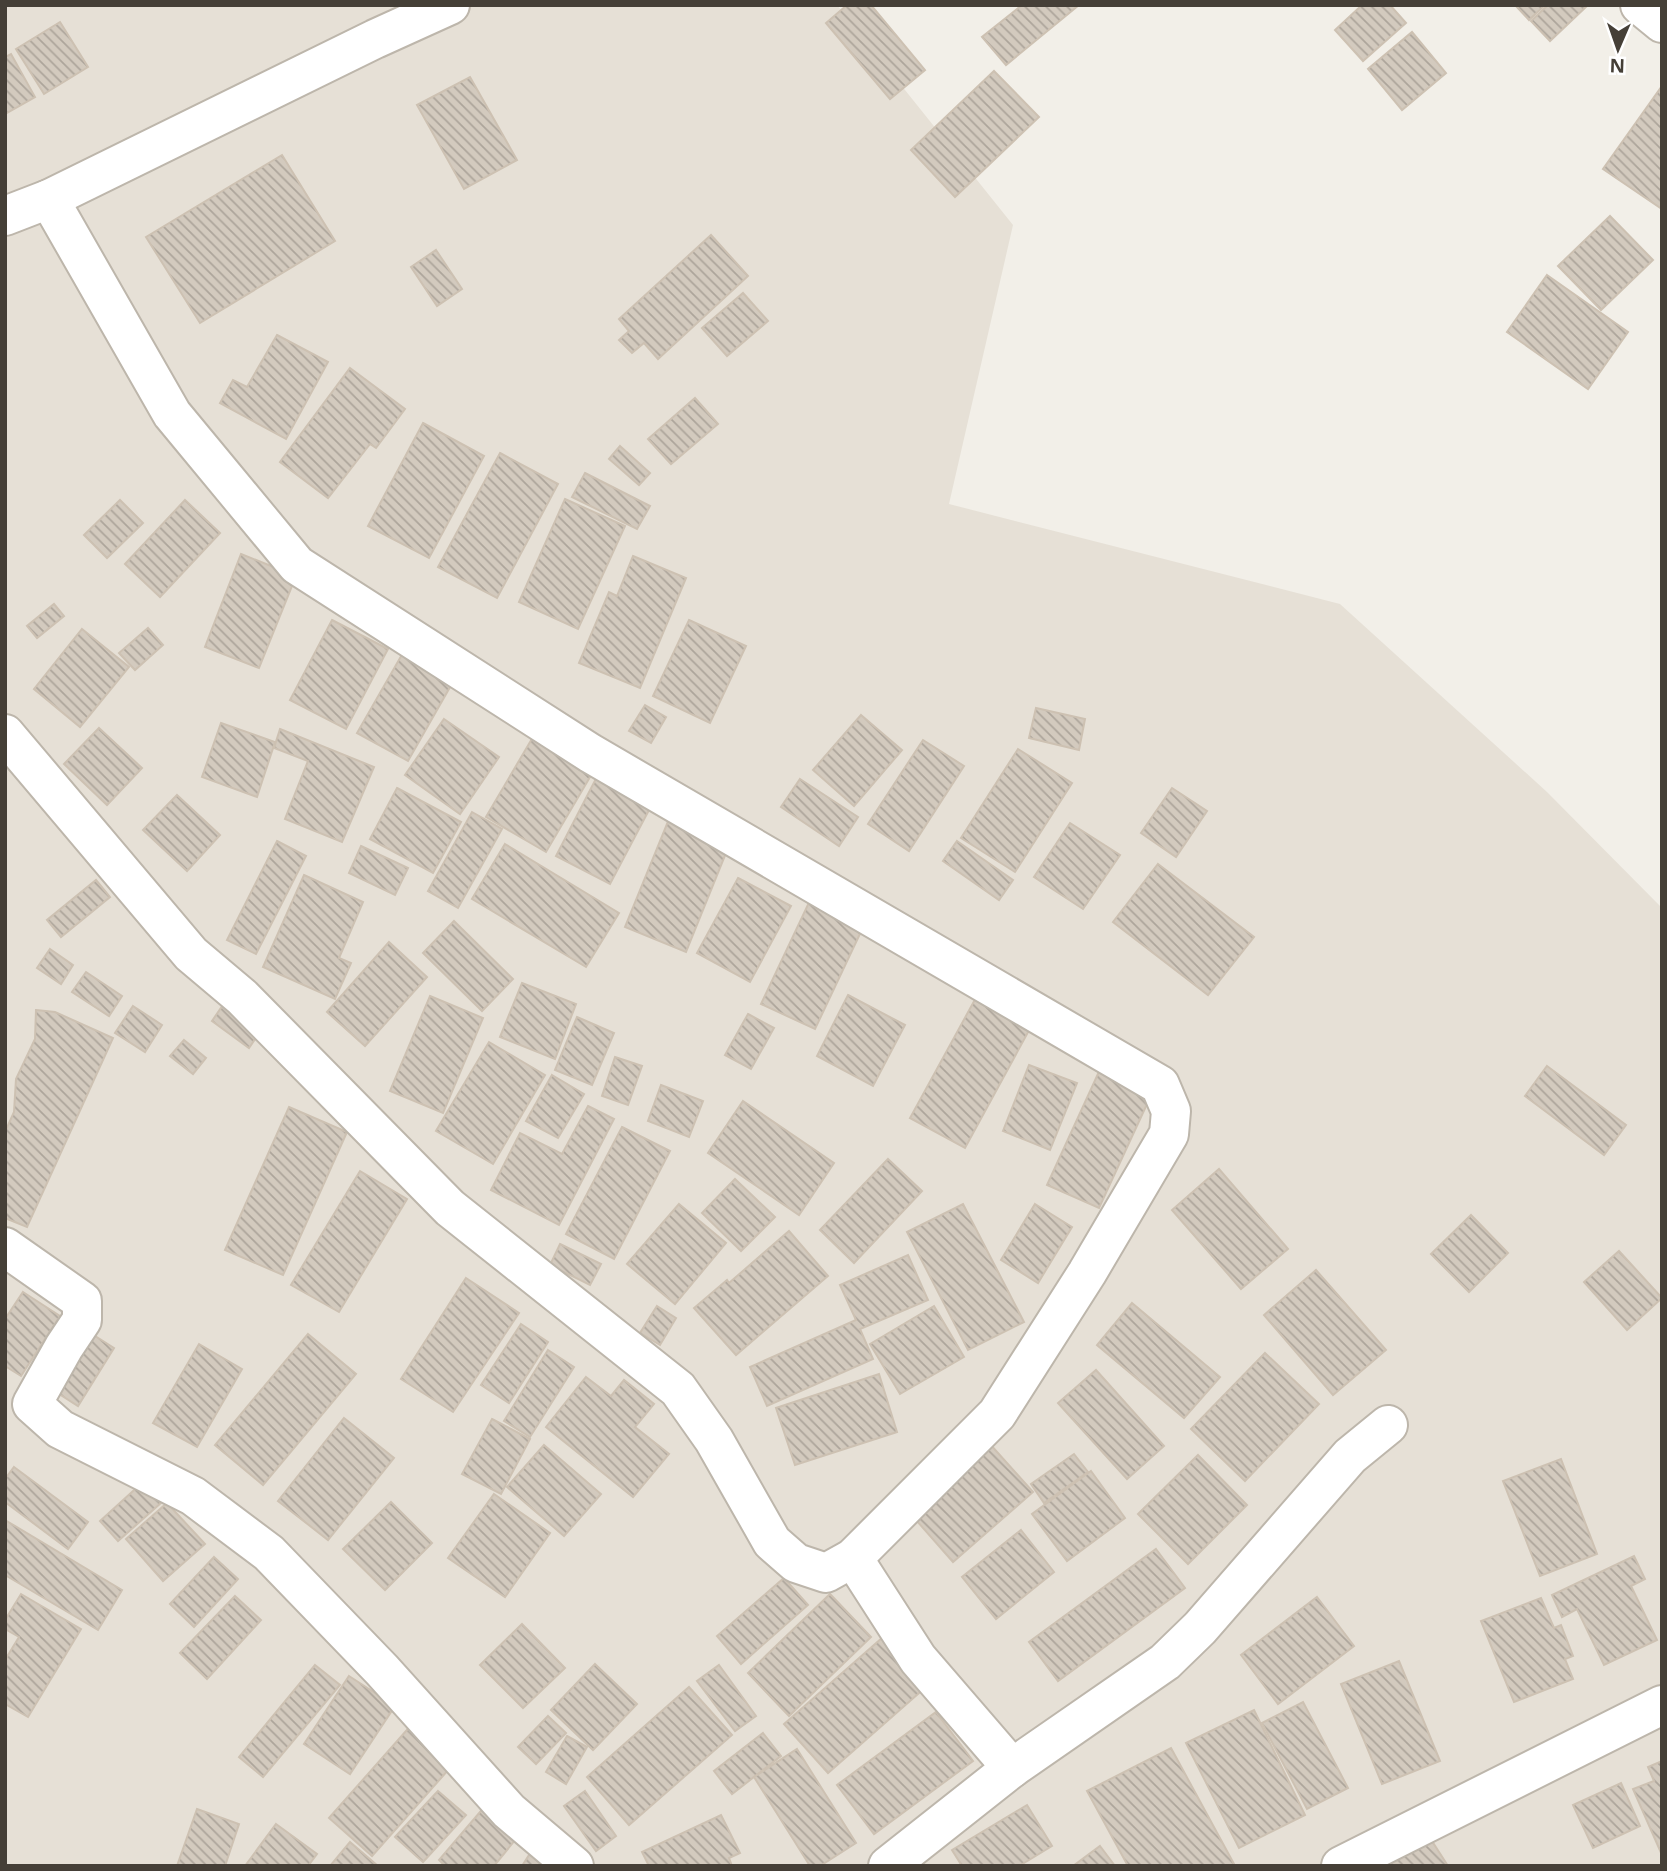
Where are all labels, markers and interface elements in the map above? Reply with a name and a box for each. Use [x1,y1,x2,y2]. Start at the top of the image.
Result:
north arrow [1583,14,1653,84]
text: N [1609,53,1626,79]

